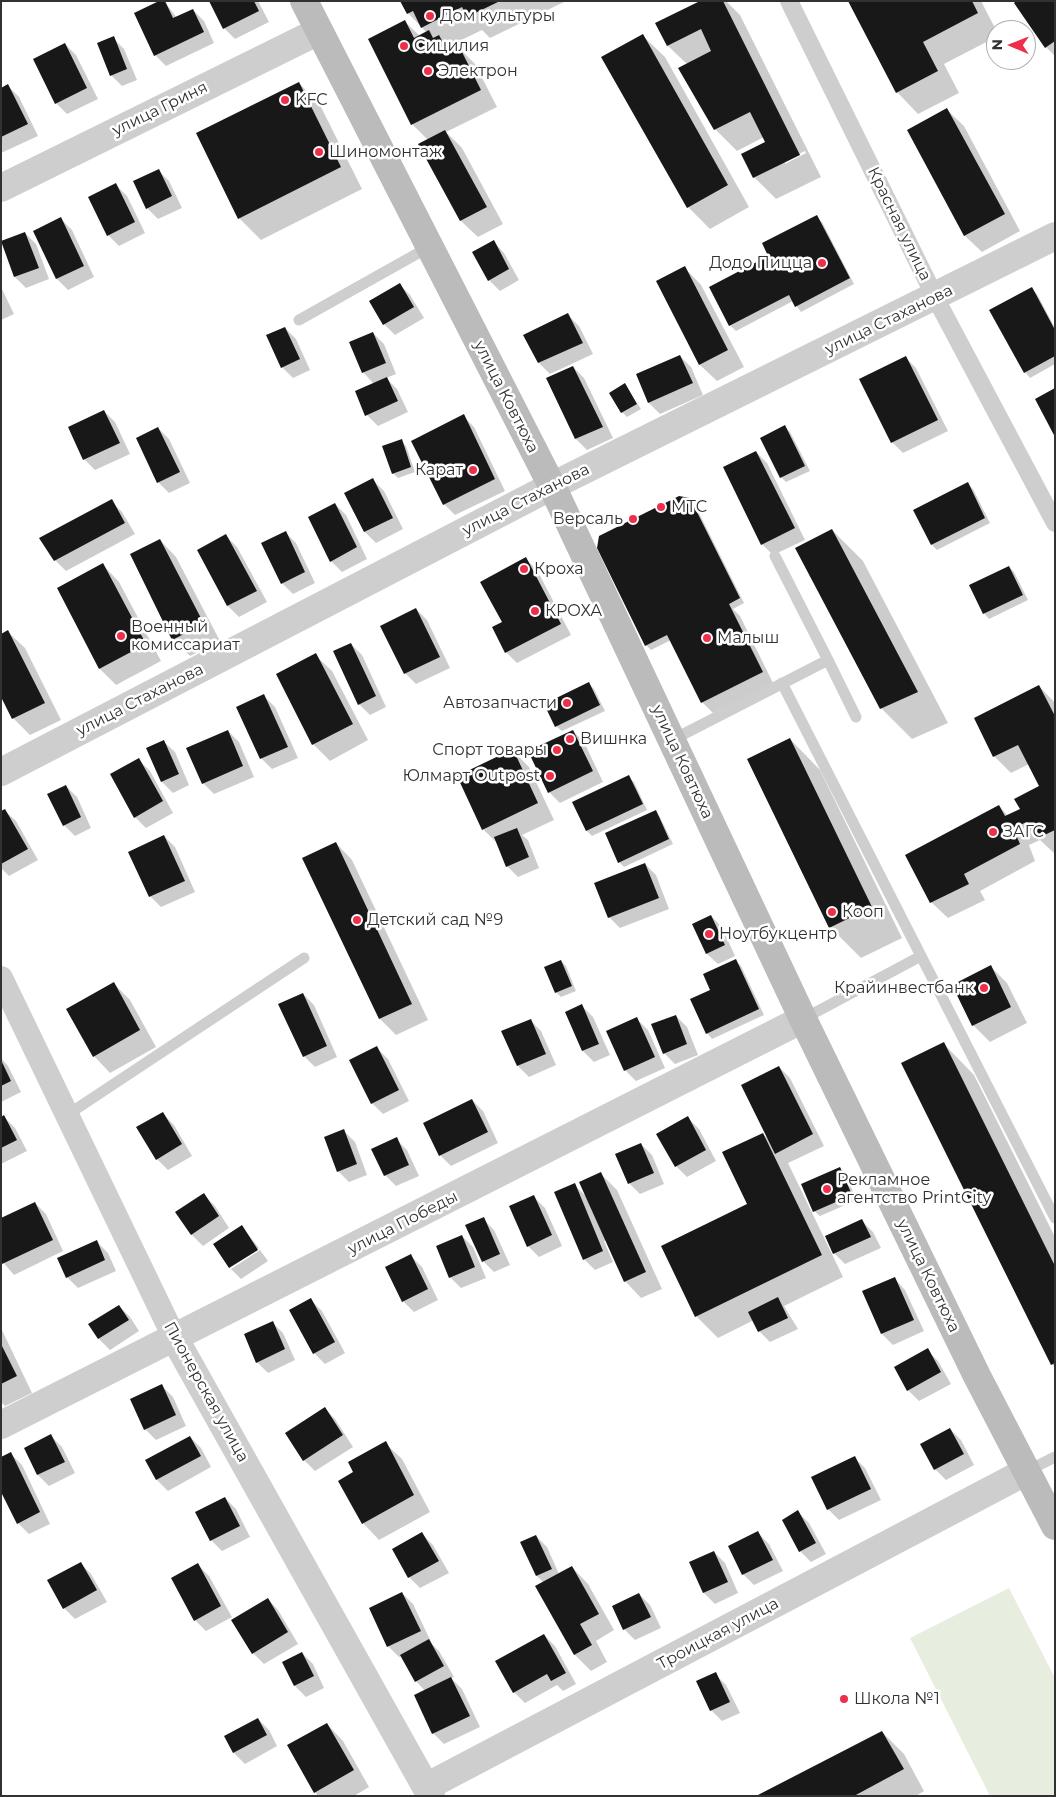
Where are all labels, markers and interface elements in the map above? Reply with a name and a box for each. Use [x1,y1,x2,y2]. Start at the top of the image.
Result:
place label: Дом культуры [440,6,555,26]
marker: Дом культуры [424,10,436,22]
north arrow [986,20,1036,70]
place label: Сицилия [414,36,489,56]
text: N [988,39,1006,51]
marker: Сицилия [398,40,410,52]
place label: Электрон [438,61,518,81]
marker: Электрон [422,65,434,77]
street label: улица Гриня [109,78,211,140]
place label: KFC [295,90,328,110]
marker: KFC [279,94,291,106]
place label: Шиномонтаж [329,142,442,162]
marker: Шиномонтаж [313,146,325,158]
street label: Красная улица [863,164,935,284]
place label: Додо Пицца [709,253,812,273]
marker: Додо Пицца [816,257,828,269]
street label: улица Стаханова [822,281,956,359]
street label: улица Ковтюха [469,338,543,456]
place label: Карат [415,460,463,480]
street label: улица Стаханова [459,460,593,540]
marker: Карат [467,464,479,476]
place label: МТС [671,497,707,517]
marker: МТС [655,501,667,513]
place label: Версаль [553,509,623,529]
marker: Версаль [627,513,639,525]
place label: Кроха [534,559,584,579]
marker: Кроха [518,563,530,575]
place label: КРОХА [545,601,602,621]
marker: КРОХА [529,605,541,617]
place label: Военный комиссариат [131,617,240,655]
place label: Малыш [717,628,779,648]
marker: Военный комиссариат [115,630,127,642]
marker: Малыш [701,632,713,644]
street label: улица Стаханова [73,660,207,740]
place label: Автозапчасти [443,693,557,713]
marker: Автозапчасти [561,697,573,709]
street label: улица Ковтюха [647,702,717,822]
place label: Вишнка [580,729,647,749]
marker: Вишнка [564,733,576,745]
place label: Спорт товары [432,740,547,760]
marker: Спорт товары [551,744,563,756]
place label: Юлмарт Outpost [402,766,540,786]
marker: Юлмарт Outpost [544,770,556,782]
place label: ЗАГС [1003,822,1044,842]
marker: ЗАГС [987,826,999,838]
place label: Кооп [842,902,884,922]
marker: Кооп [826,906,838,918]
place label: Детский сад №9 [367,910,503,930]
marker: Детский сад №9 [351,914,363,926]
place label: Ноутбукцентр [719,924,837,944]
marker: Ноутбукцентр [703,928,715,940]
place label: Крайинвестбанк [834,978,974,998]
marker: Крайинвестбанк [978,982,990,994]
place label: Рекламное агентство PrintCity [837,1170,991,1208]
marker: Рекламное агентство PrintCity [821,1183,833,1195]
street label: улица Победы [345,1187,461,1259]
street label: улица Ковтюха [892,1216,964,1336]
street label: Пионерская улица [159,1319,253,1465]
street label: Троицкая улица [654,1594,782,1674]
place label: Школа №1 [854,1689,940,1709]
marker: Школа №1 [838,1693,850,1705]

